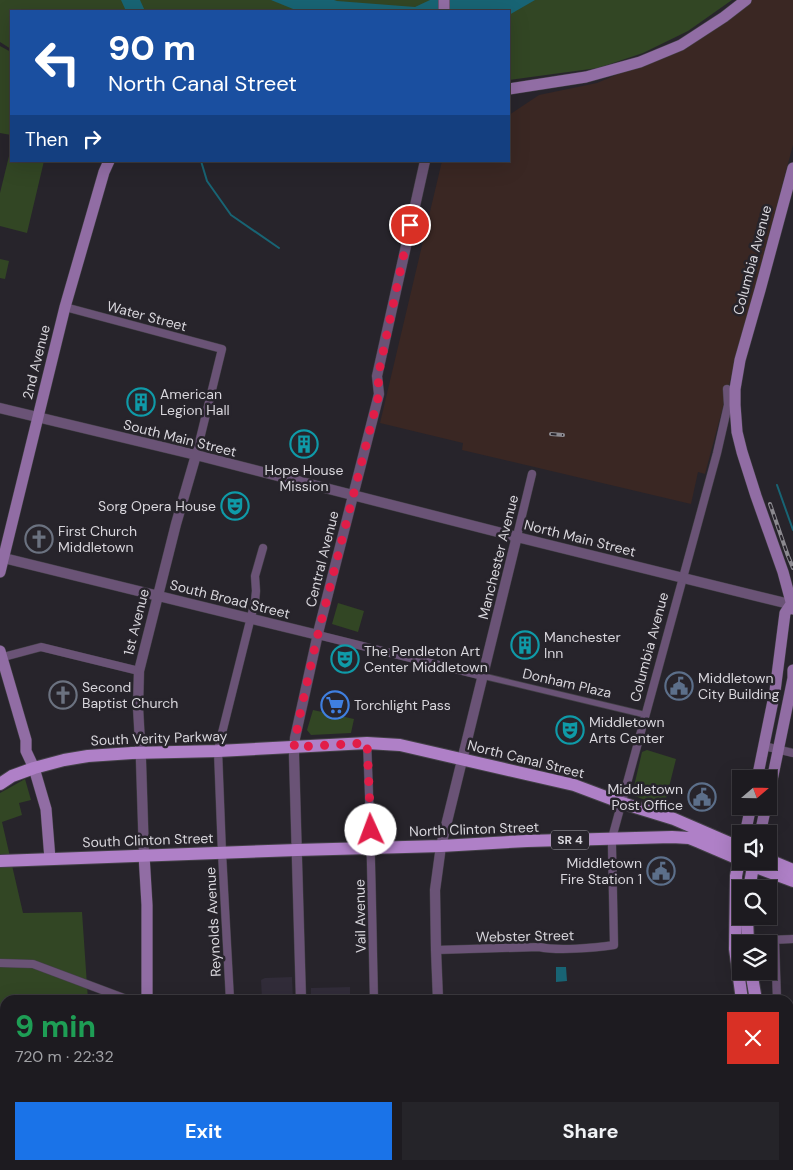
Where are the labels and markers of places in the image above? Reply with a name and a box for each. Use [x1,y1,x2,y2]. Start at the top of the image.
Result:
pin [389,204,431,246]
place label: American Legion Hall [160,385,230,419]
building icon: American Legion Hall [126,387,156,417]
building icon: Hope House Mission [289,429,319,459]
place label: Hope House Mission [264,461,344,495]
theatre icon: Sorg Opera House [220,491,250,521]
place label: Sorg Opera House [98,497,216,515]
place label: First Church Middletown [58,522,137,556]
church icon: First Church Middletown [24,524,54,554]
place label: Manchester Inn [544,628,621,662]
building icon: Manchester Inn [510,630,540,660]
place label: The Pendleton Art Center Middletown [364,642,488,676]
theatre icon: The Pendleton Art Center Middletown [330,644,360,674]
place label: Middletown City Building [698,669,780,703]
public building icon: Middletown City Building [664,671,694,701]
place label: Second Baptist Church [82,678,178,712]
church icon: Second Baptist Church [48,680,78,710]
supermarket icon: Torchlight Pass [320,690,350,720]
place label: Torchlight Pass [354,696,451,714]
place label: Middletown Arts Center [589,713,665,747]
theatre icon: Middletown Arts Center [555,715,585,745]
place label: Middletown Post Office [607,780,683,814]
public building icon: Middletown Post Office [687,782,717,812]
place label: Middletown Fire Station 1 [560,854,642,888]
public building icon: Middletown Fire Station 1 [646,856,676,886]

